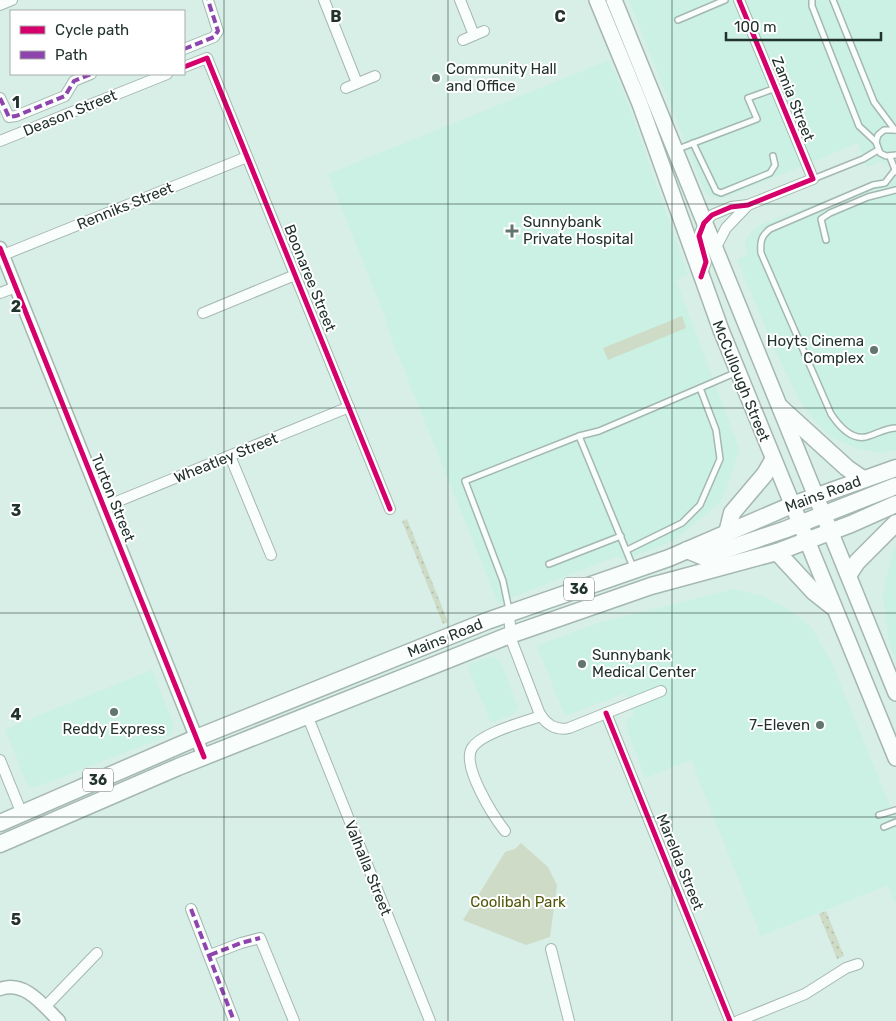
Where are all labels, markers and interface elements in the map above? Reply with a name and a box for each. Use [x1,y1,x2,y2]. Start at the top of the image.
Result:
text: B [330,7,342,26]
text: C [554,7,566,26]
legend [10,10,185,75]
scale bar [726,10,881,42]
text: 100 m [734,18,776,36]
text: Cycle path [55,21,129,39]
text: Path [55,46,88,64]
street label: Zamia Street [768,54,818,144]
place label: Community Hall and Office [446,60,557,95]
marker: Community Hall and Office [430,72,442,84]
street label: Deason Street [21,86,120,140]
text: 1 [12,93,20,112]
street label: Renniks Street [74,178,176,233]
place label: Sunnybank Private Hospital [523,213,633,248]
street label: Boonaree Street [280,222,340,334]
marker: Sunnybank Private Hospital [505,224,519,238]
text: 2 [11,297,21,316]
street label: McCullough Street [708,318,774,444]
place label: Hoyts Cinema Complex [767,332,864,367]
marker: Hoyts Cinema Complex [868,344,880,356]
street label: Wheatley Street [171,429,281,487]
street label: Turton Street [87,452,139,545]
street label: Mains Road [782,472,864,516]
text: 3 [11,501,21,520]
road number: 36 [564,578,594,600]
street label: Mains Road [405,615,485,661]
place label: Sunnybank Medical Center [592,646,696,681]
marker: Sunnybank Medical Center [576,658,588,670]
text: 4 [11,705,22,724]
marker: Reddy Express [108,706,120,718]
place label: 7-Eleven [749,716,810,734]
marker: 7-Eleven [814,719,826,731]
place label: Reddy Express [63,720,166,738]
road number: 36 [83,768,113,792]
street label: Marelda Street [653,811,708,913]
street label: Valhalla Street [341,818,395,918]
park label: Coolibah Park [470,893,566,911]
text: 5 [11,910,21,929]

